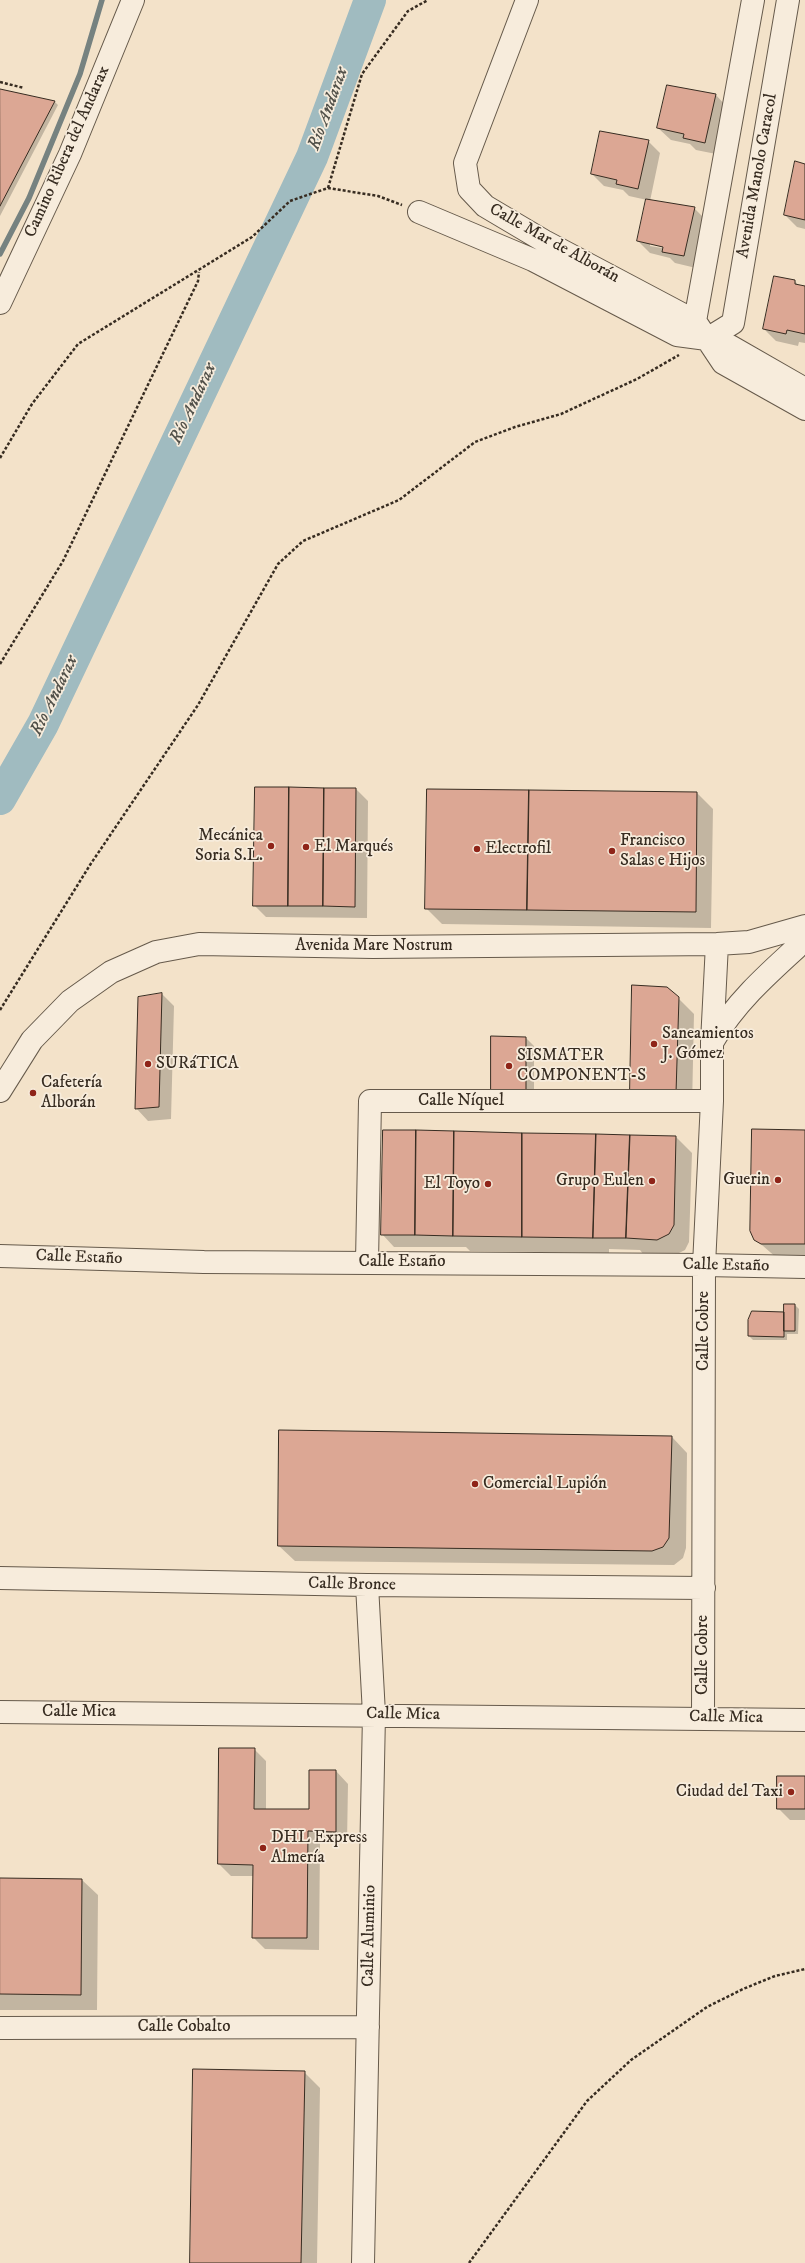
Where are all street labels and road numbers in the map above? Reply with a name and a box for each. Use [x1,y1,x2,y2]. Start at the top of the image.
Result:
street label: Camino Ribera del Andarax [21,63,115,241]
street label: Avenida Manolo Caracol [733,92,783,260]
street label: Calle Mar de Alborán [485,200,623,288]
street label: Avenida Mare Nostrum [295,936,453,956]
street label: Calle Níquel [418,1091,504,1111]
street label: Calle Estaño [35,1246,123,1270]
street label: Calle Estaño [359,1252,445,1272]
street label: Calle Estaño [682,1255,770,1277]
street label: Calle Cobre [694,1291,714,1371]
street label: Calle Bronce [308,1574,396,1596]
street label: Calle Cobre [693,1615,713,1695]
street label: Calle Mica [42,1702,116,1722]
street label: Calle Mica [366,1704,440,1726]
street label: Calle Mica [689,1707,763,1729]
street label: Calle Aluminio [359,1885,381,1987]
street label: Calle Cobalto [138,2017,230,2037]

